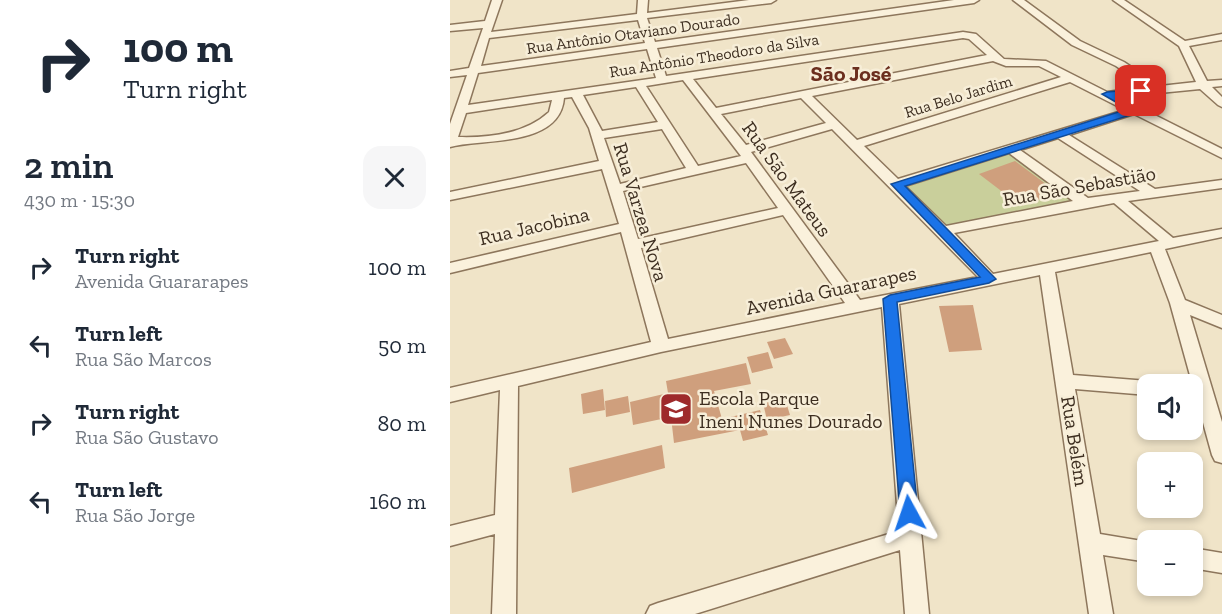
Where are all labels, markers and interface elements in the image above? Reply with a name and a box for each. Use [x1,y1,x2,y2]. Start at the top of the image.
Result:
street label: Rua Antônio Otaviano Dourado [525,9,741,58]
text: 100 m [123,22,233,73]
icon: right [24,24,102,102]
street label: Rua Antônio Theodoro da Silva [608,29,820,81]
district label: São José [811,60,892,87]
pin [1115,65,1166,116]
street label: Rua Belo Jardim [902,71,1014,122]
text: Turn right [123,73,247,105]
icon: arrive [1124,74,1157,107]
street label: Rua São Mateus [737,117,837,241]
street label: Rua Varzea Nova [608,140,674,285]
text: 2 min [24,144,113,187]
button: close [363,146,426,209]
street label: Rua São Sebastião [1001,161,1157,211]
text: 430 m · 15:30 [24,188,135,212]
street label: Rua Jacobina [476,202,592,250]
text: Turn right [75,242,179,269]
icon: right [24,251,57,284]
text: 100 m [368,254,426,281]
street label: Avenida Guararapes [744,260,918,320]
text: Avenida Guararapes [75,269,249,293]
text: Turn left [75,320,162,347]
icon: left [24,329,57,362]
text: 50 m [378,332,426,359]
text: Rua São Marcos [75,347,212,371]
map controls [1137,374,1203,596]
button: sound [1137,374,1203,440]
place label: Escola Parque Ineni Nunes Dourado [699,386,883,433]
school or university icon: Escola Parque Ineni Nunes Dourado [658,391,694,427]
street label: Rua Belém [1056,394,1094,489]
text: Turn right [75,398,179,425]
icon: right [24,407,57,440]
text: 80 m [378,410,426,437]
text: Rua São Gustavo [75,425,218,449]
button: + [1137,452,1203,518]
text: Turn left [75,476,162,503]
position arrow [877,481,941,545]
icon: left [24,485,57,518]
text: 160 m [369,488,426,515]
text: Rua São Jorge [75,503,195,527]
button: − [1137,530,1203,596]

